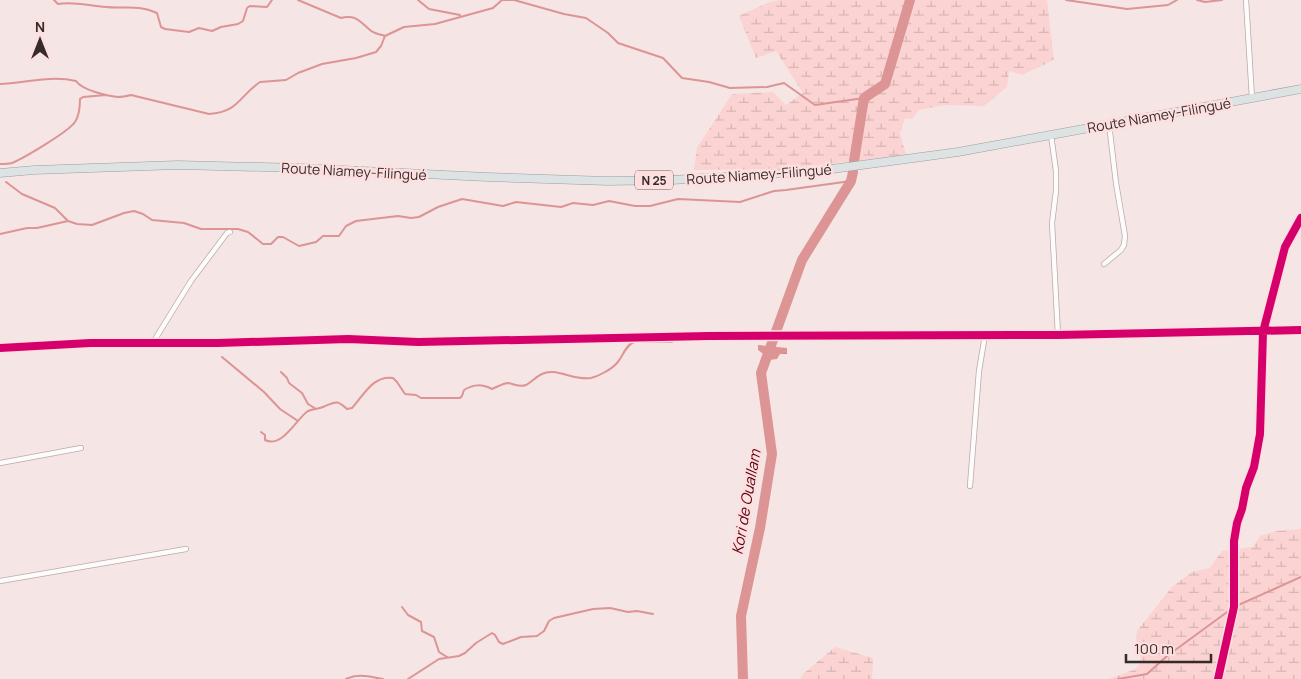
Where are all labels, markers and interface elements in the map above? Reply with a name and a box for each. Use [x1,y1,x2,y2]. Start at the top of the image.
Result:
north arrow [15,15,65,65]
text: N [35,17,45,36]
street label: Route Niamey-Filingué [1086,93,1232,137]
street label: Route Niamey-Filingué [281,158,427,184]
street label: Route Niamey-Filingué [686,159,832,189]
road number: N 25 [635,170,673,190]
water label: Kori de Ouallam [726,447,766,556]
scale bar [1126,632,1211,664]
text: 100 m [1134,638,1174,659]

